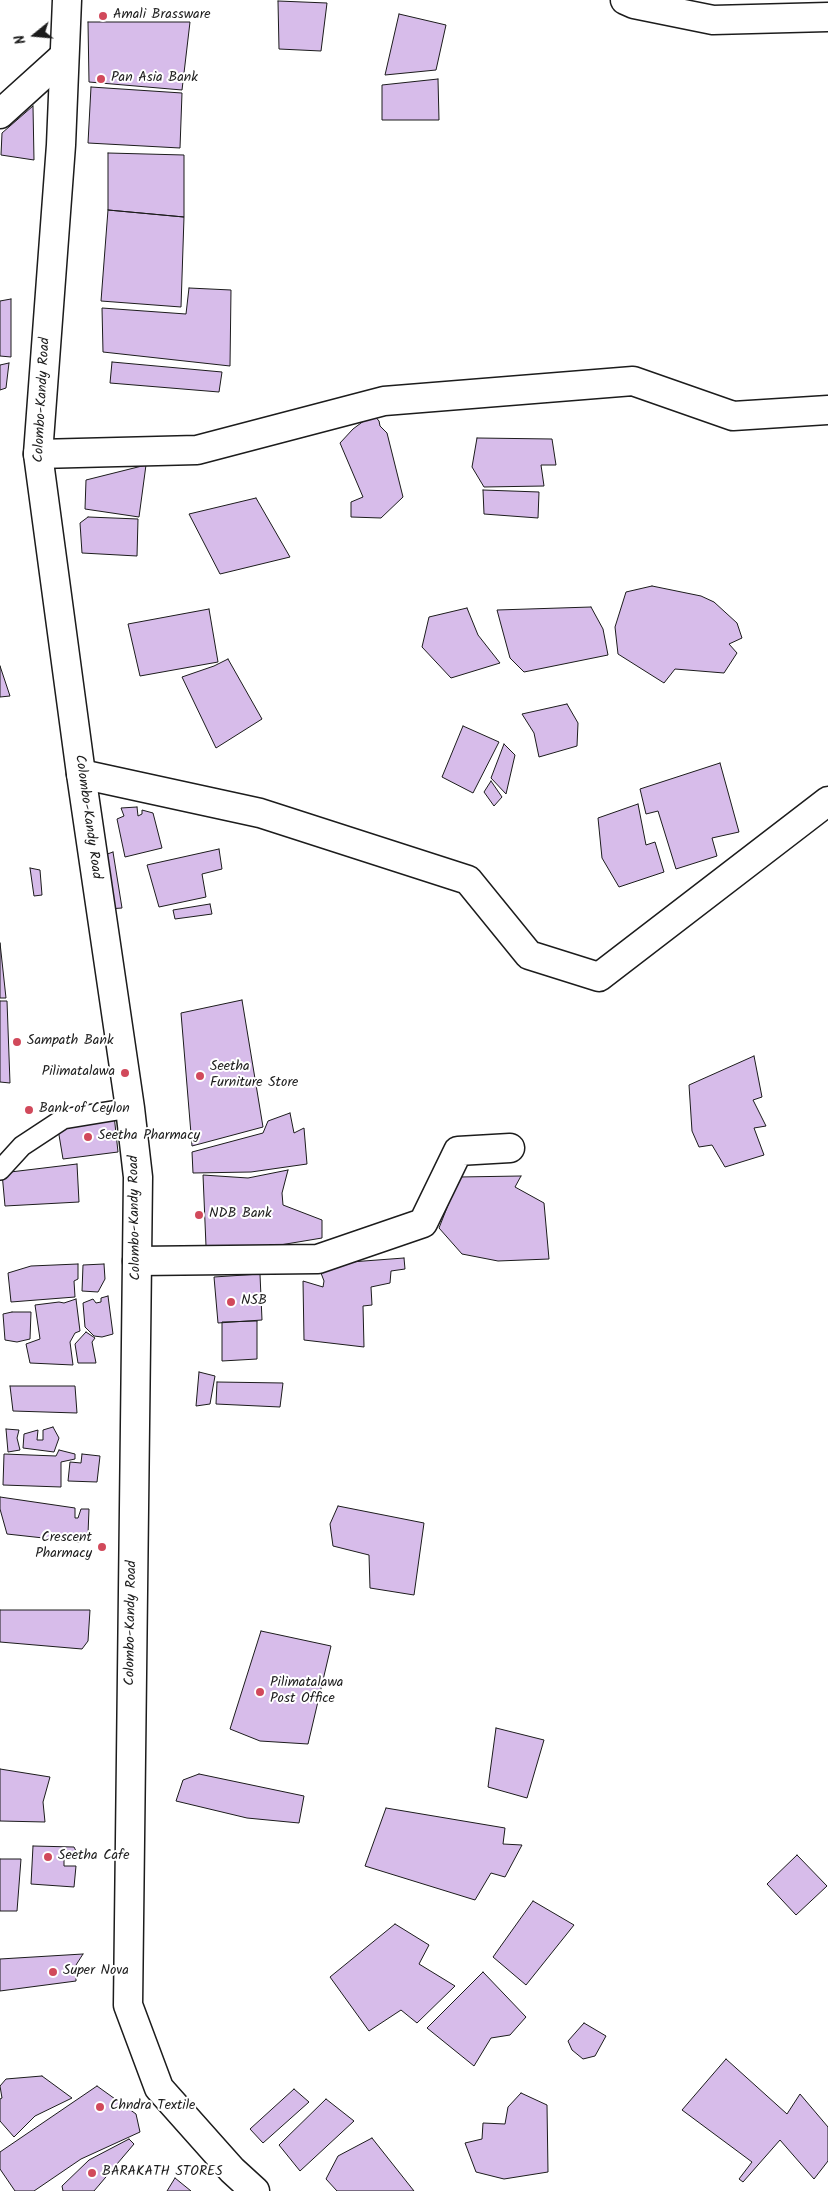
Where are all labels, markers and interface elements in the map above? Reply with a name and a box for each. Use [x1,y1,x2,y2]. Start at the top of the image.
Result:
place label: Amali Brassware [113,8,211,24]
north arrow [10,10,60,60]
marker: Amali Brassware [97,10,109,22]
text: N [9,32,32,47]
place label: Pan Asia Bank [111,71,198,87]
marker: Pan Asia Bank [95,73,107,85]
street label: Colombo-Kandy Road [31,337,55,463]
street label: Colombo-Kandy Road [70,754,104,880]
place label: Sampath Bank [27,1034,113,1050]
marker: Sampath Bank [11,1036,23,1048]
place label: Seetha Furniture Store [210,1060,298,1092]
place label: Pilimatalawa [42,1065,115,1081]
marker: Pilimatalawa [119,1067,131,1079]
marker: Seetha Furniture Store [194,1070,206,1082]
place label: Bank of Ceylon [39,1102,130,1118]
marker: Bank of Ceylon [23,1104,35,1116]
place label: Seetha Pharmacy [98,1129,200,1145]
marker: Seetha Pharmacy [82,1131,94,1143]
street label: Colombo-Kandy Road [127,1155,145,1281]
place label: NDB Bank [209,1207,272,1223]
marker: NDB Bank [193,1209,205,1221]
place label: NSB [241,1294,267,1310]
marker: NSB [225,1296,237,1308]
place label: Crescent Pharmacy [35,1531,92,1564]
marker: Crescent Pharmacy [96,1541,108,1553]
street label: Colombo-Kandy Road [123,1560,141,1686]
place label: Pilimatalawa Post Office [270,1676,343,1708]
marker: Pilimatalawa Post Office [254,1686,266,1698]
place label: Seetha Cafe [58,1849,130,1865]
marker: Seetha Cafe [42,1851,54,1863]
place label: Super Nova [63,1964,129,1980]
marker: Super Nova [47,1966,59,1978]
place label: Chndra Textile [110,2099,195,2115]
marker: Chndra Textile [94,2101,106,2113]
place label: BARAKATH STORES [102,2165,223,2181]
marker: BARAKATH STORES [86,2167,98,2179]

